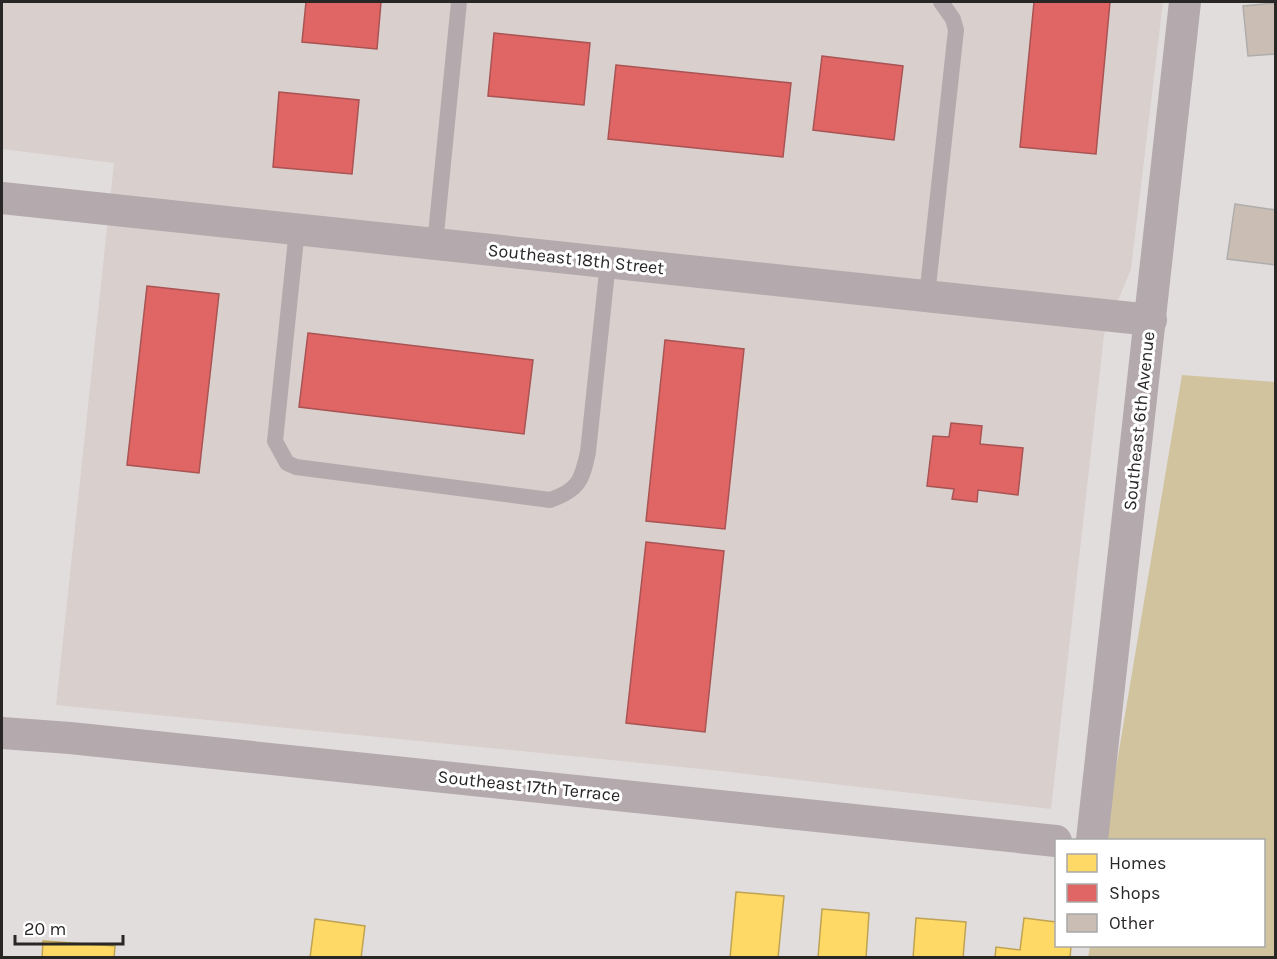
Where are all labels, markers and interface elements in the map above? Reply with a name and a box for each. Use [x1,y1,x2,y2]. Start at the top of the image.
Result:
street label: Southeast 18th Street [487,239,666,279]
street label: Southeast 6th Avenue [1119,330,1159,512]
street label: Southeast 17th Terrace [437,765,621,807]
legend [1055,839,1265,947]
text: Homes [1109,852,1166,874]
text: Shops [1109,882,1161,904]
scale bar [15,908,123,946]
text: Other [1109,912,1154,934]
text: 20 m [24,918,66,940]

